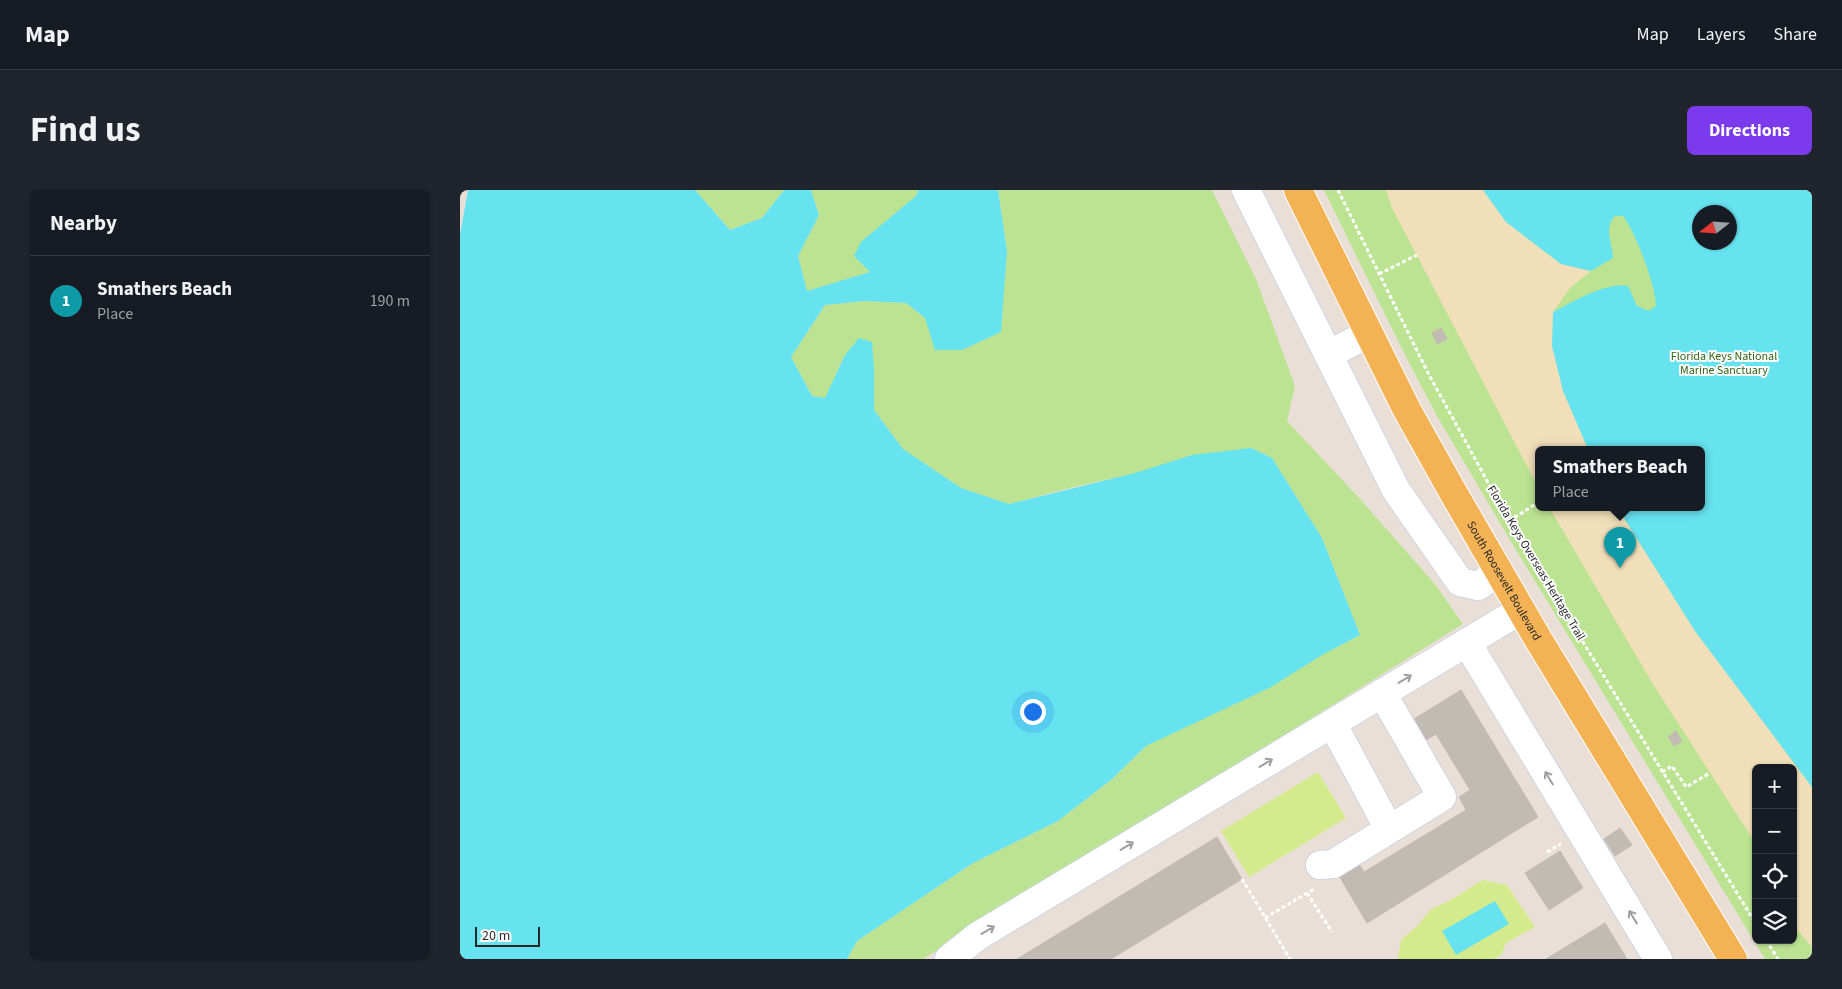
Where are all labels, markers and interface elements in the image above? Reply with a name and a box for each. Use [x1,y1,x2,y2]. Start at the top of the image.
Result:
text: Map [25,17,70,52]
text: Map [1637,22,1669,47]
text: Layers [1697,22,1746,47]
text: Share [1774,22,1817,47]
text: Find us [30,105,140,155]
button: Directions [1687,106,1812,155]
north arrow [1692,205,1737,250]
text: Nearby [50,208,117,238]
text: Smathers Beach [97,276,232,303]
text: 1 [62,290,70,312]
text: 190 m [370,290,410,312]
text: Place [97,303,133,325]
park label: Florida Keys National Marine Sanctuary [1671,348,1777,379]
popup [1535,446,1705,511]
text: Smathers Beach [1553,454,1688,481]
text: Place [1553,481,1589,503]
street label: Florida Keys Overseas Heritage Trail [1483,482,1589,644]
street label: South Roosevelt Boulevard [1463,518,1546,644]
pin: 1 [1604,527,1636,568]
one-way arrow [1398,674,1412,684]
your location [1020,699,1046,725]
one-way arrow [1259,757,1273,767]
map controls [1752,764,1797,944]
button: + [1752,764,1797,809]
one-way arrow [1543,772,1553,786]
button: − [1752,809,1797,854]
one-way arrow [1119,841,1133,851]
button: locate [1752,854,1797,899]
button: layers [1752,899,1797,944]
one-way arrow [1627,911,1637,925]
scale bar [475,924,540,947]
one-way arrow [980,925,994,935]
text: 20 m [482,926,510,946]

